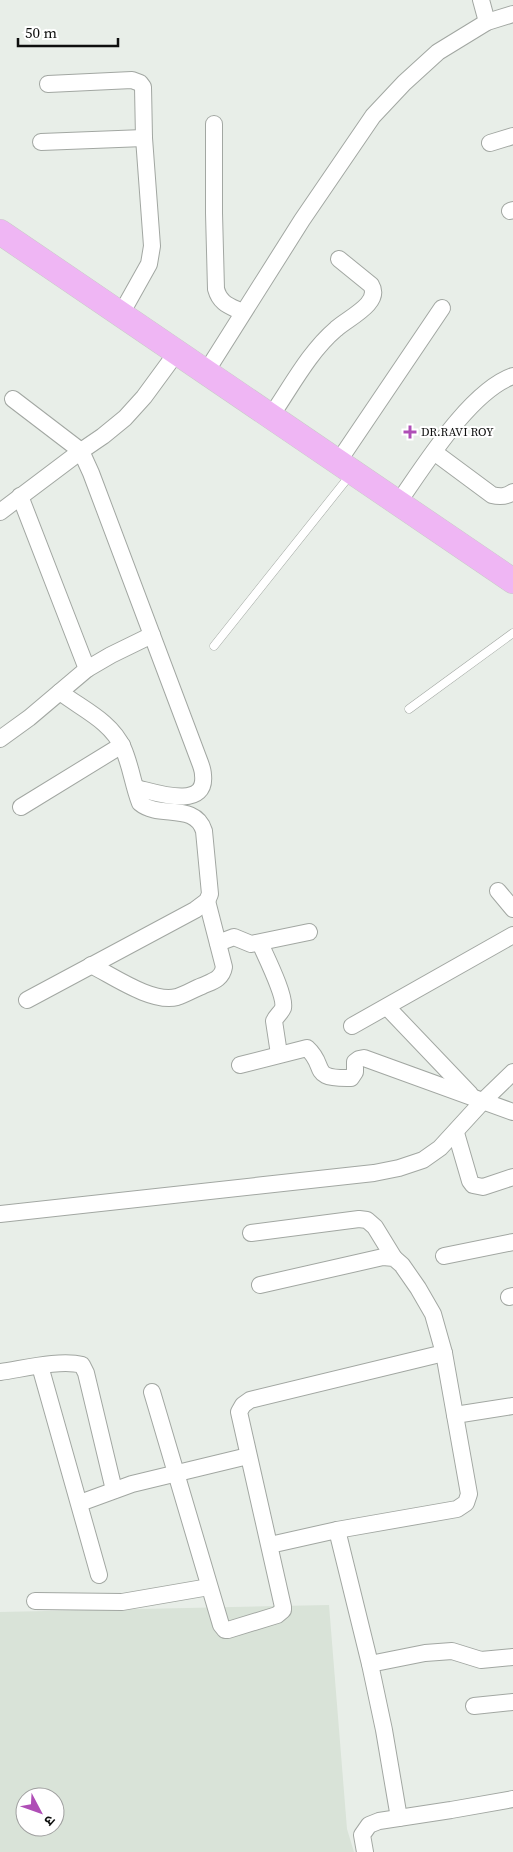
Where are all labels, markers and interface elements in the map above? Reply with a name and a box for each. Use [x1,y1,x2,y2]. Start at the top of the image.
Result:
scale bar [18,15,118,47]
text: 50 m [25,22,57,43]
place label: DR.RAVI ROY [421,424,494,440]
marker: DR.RAVI ROY [403,425,417,439]
north arrow [15,1787,65,1837]
text: उ [39,1811,60,1831]

